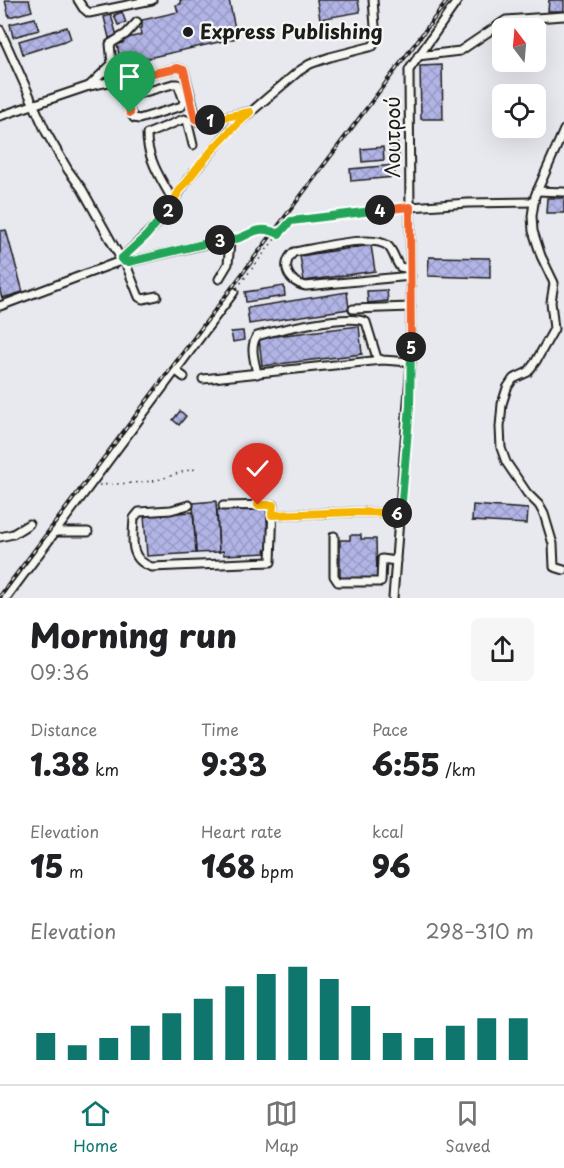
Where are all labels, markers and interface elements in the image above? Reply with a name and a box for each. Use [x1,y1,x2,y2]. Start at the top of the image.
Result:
place label: Express Publishing [200,16,383,46]
north arrow [492,18,546,72]
map controls [492,18,546,138]
marker: Express Publishing [181,25,195,39]
pin [104,51,155,113]
icon: arrive [113,60,146,93]
button: locate [492,84,546,138]
street label: Λουτρού [377,96,407,178]
pin: 1 [195,105,225,135]
text: 1 [206,108,214,132]
pin: 2 [153,195,183,225]
pin: 4 [365,195,395,225]
text: 2 [162,198,174,222]
text: 4 [375,198,385,222]
pin: 3 [205,225,235,255]
text: 3 [215,228,225,252]
pin: 5 [396,332,426,362]
text: 5 [406,335,416,359]
pin [232,443,283,505]
icon: check [241,452,274,485]
pin: 6 [382,498,412,528]
text: 6 [391,501,403,525]
text: Morning run [30,609,237,659]
button: share [471,618,534,681]
text: 09:36 [30,657,89,687]
text: Distance [30,717,97,741]
text: Time [201,717,239,741]
text: Pace [372,717,408,741]
text: 1.38 [30,741,90,786]
text: 9:33 [201,741,267,786]
text: 6:55 [372,741,440,786]
text: km [90,757,119,781]
text: /km [440,757,476,781]
text: Elevation [30,819,99,843]
text: Heart rate [201,819,282,843]
text: kcal [372,819,404,843]
text: 15 [30,843,64,888]
text: 168 [201,843,256,888]
text: 96 [372,843,411,888]
text: m [64,859,84,883]
text: bpm [256,859,294,883]
text: Elevation [30,916,116,946]
text: 298–310 m [426,916,534,946]
tab: Home [73,1097,118,1157]
tab: Map [264,1097,299,1157]
tab: Saved [445,1097,491,1157]

